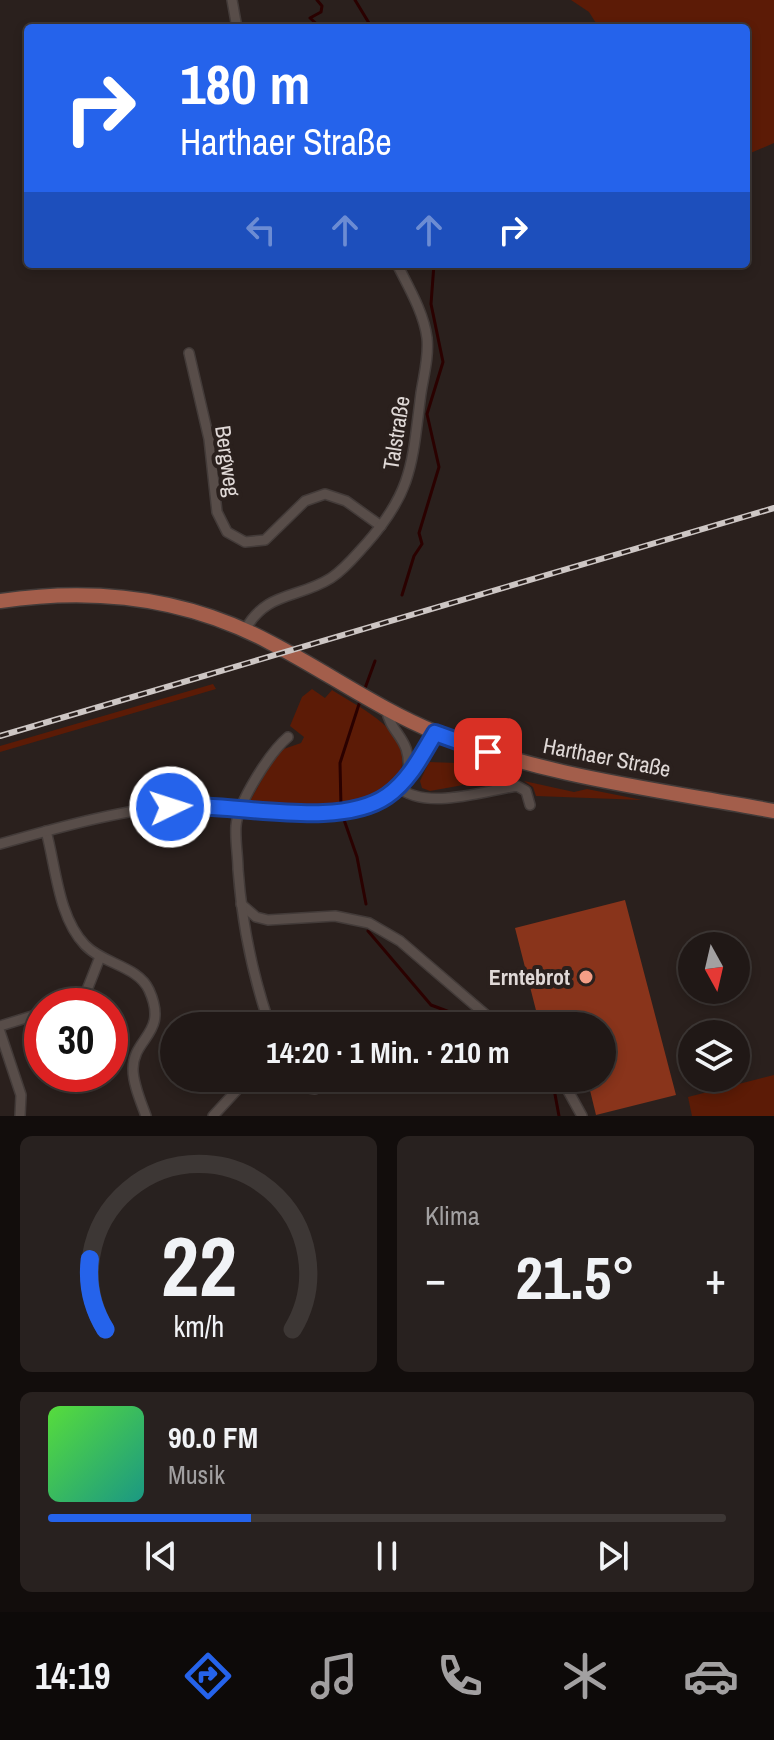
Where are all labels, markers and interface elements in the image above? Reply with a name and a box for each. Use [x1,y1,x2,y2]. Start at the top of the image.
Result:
text: 180 m [180,46,310,121]
icon: right [48,56,152,160]
text: Harthaer Straße [180,118,392,166]
icon: left [239,208,283,252]
icon: ahead [323,208,367,252]
icon: ahead [407,208,451,252]
icon: right [491,208,535,252]
street label: Talstraße [375,394,417,472]
street label: Bergweg [208,424,248,498]
pin [454,718,522,786]
icon: arrive [466,730,510,774]
street label: Harthaer Straße [541,730,673,784]
position arrow [128,765,212,849]
north arrow [678,932,750,1004]
map controls [678,932,750,1092]
place label: Erntebrot [489,962,570,992]
marker: Erntebrot [577,968,595,986]
speed limit sign: 30 [24,988,128,1092]
button: layers [678,1020,750,1092]
text: 14:20 · 1 Min. · 210 m [266,1032,510,1072]
text: Klima [425,1198,480,1233]
text: 22 [161,1210,236,1322]
text: 21.5° [516,1237,635,1318]
text: − [425,1248,446,1308]
text: + [705,1248,726,1308]
text: km/h [173,1307,224,1346]
text: 90.0 FM [168,1417,258,1457]
text: Musik [168,1457,225,1492]
icon: previous [139,1534,183,1578]
icon: pause [365,1534,409,1578]
icon: next [591,1534,635,1578]
icon: directions [180,1648,236,1704]
icon: music [306,1648,362,1704]
icon: phone [432,1648,488,1704]
icon: climate [557,1648,613,1704]
icon: car [683,1648,739,1704]
text: 14:19 [35,1652,110,1700]

